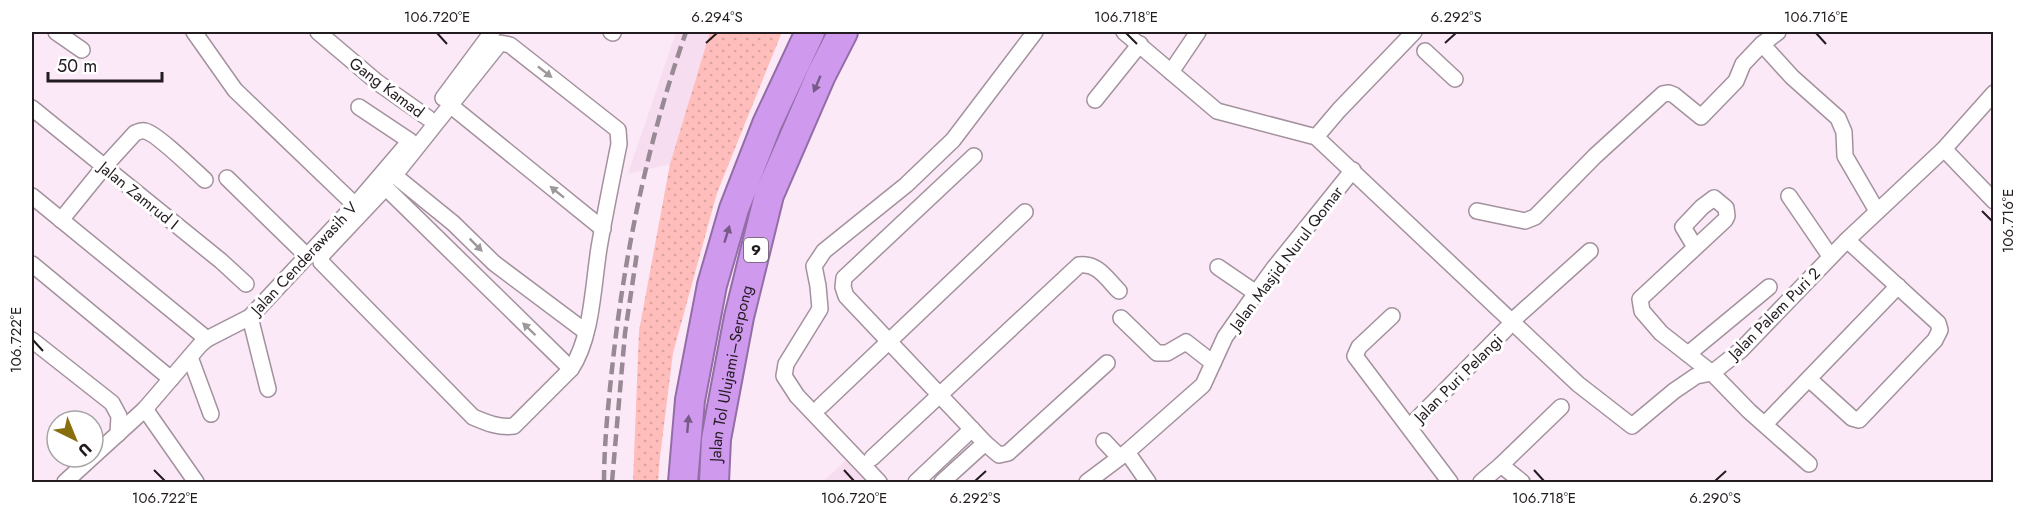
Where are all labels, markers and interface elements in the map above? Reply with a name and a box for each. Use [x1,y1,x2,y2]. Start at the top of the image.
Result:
text: 106.720°E [404,6,470,28]
text: 6.294°S [691,6,743,28]
text: 106.718°E [1094,6,1158,28]
text: 6.292°S [1430,6,1482,28]
text: 106.716°E [1784,6,1848,28]
scale bar [48,45,162,83]
street label: Gang Kamad [344,52,429,123]
text: 50 m [57,53,97,79]
one-way arrow [537,66,552,78]
one-way arrow [812,75,821,93]
street label: Jalan Zamrud I [92,155,184,235]
street label: Jalan Masjid Nurul Qomar [1223,181,1349,337]
one-way arrow [550,186,565,199]
text: 106.716°E [1997,189,2019,253]
street label: Jalan Cenderawasih V [244,196,363,321]
one-way arrow [723,225,732,243]
one-way arrow [468,237,482,251]
road number: 9 [744,238,768,262]
street label: Jalan Palem Puri 2 [1722,262,1826,366]
street label: Jalan Tol Ulujami–Serpong [704,283,758,464]
text: 106.722°E [5,307,27,373]
one-way arrow [522,322,536,336]
street label: Jalan Puri Pelangi [1407,329,1508,429]
north arrow [45,409,105,469]
one-way arrow [683,415,693,434]
text: U [73,437,97,462]
text: 106.722°E [132,487,198,509]
text: 106.720°E [821,487,887,509]
text: 6.292°S [949,487,1001,509]
text: 106.718°E [1512,487,1576,509]
text: 6.290°S [1689,487,1741,509]

